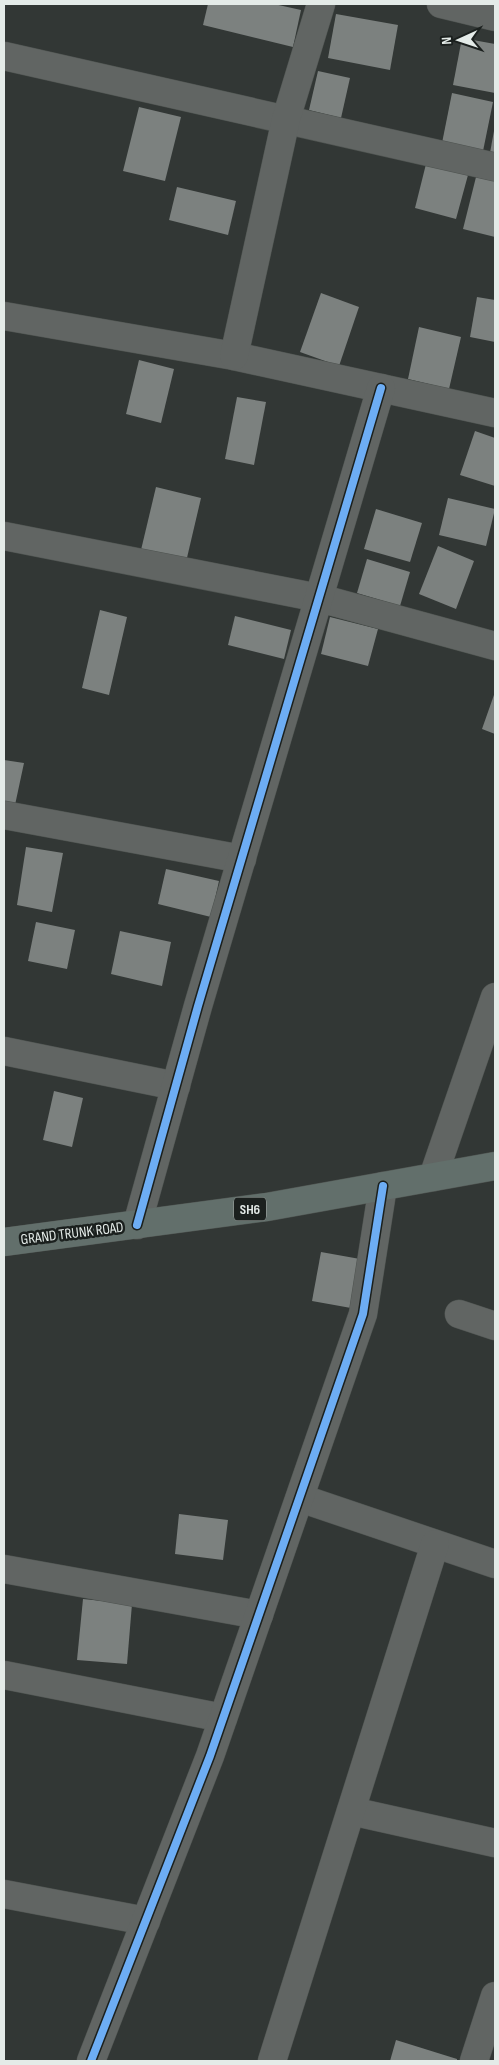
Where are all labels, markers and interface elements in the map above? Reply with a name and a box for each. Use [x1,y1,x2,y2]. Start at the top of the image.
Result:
north arrow [434,15,484,65]
text: N [438,36,455,45]
road number: SH6 [234,1198,266,1220]
street label: GRAND TRUNK ROAD [20,1218,124,1249]

